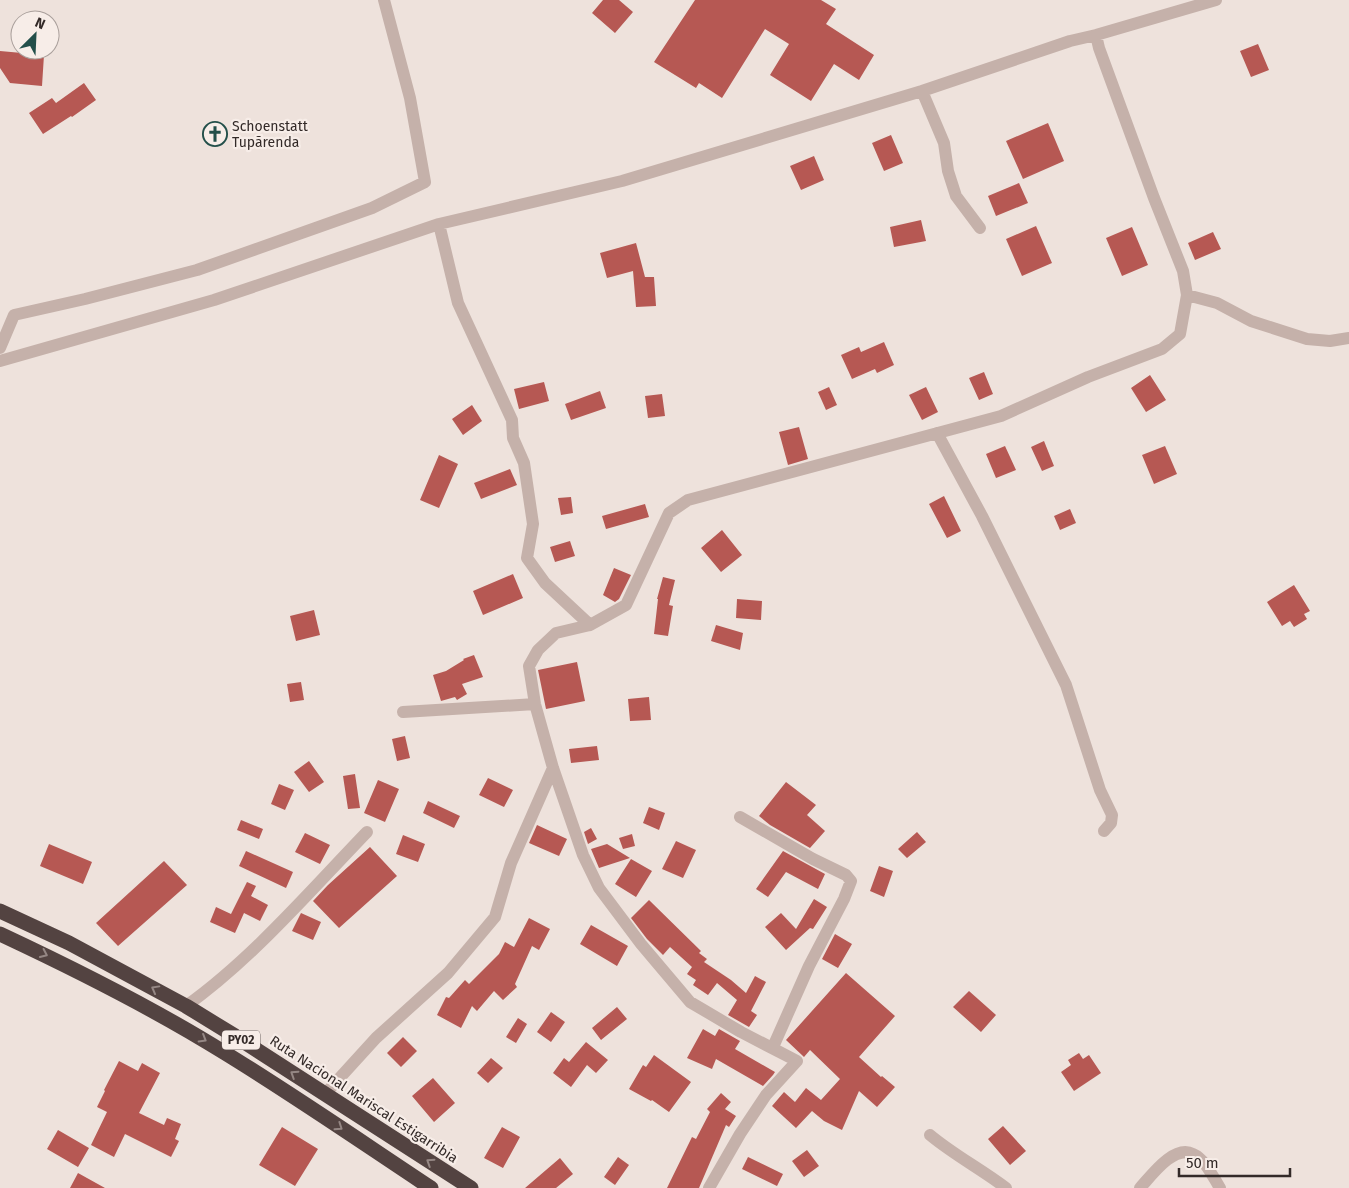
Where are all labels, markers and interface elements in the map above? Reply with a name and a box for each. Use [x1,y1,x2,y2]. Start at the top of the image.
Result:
north arrow [10,10,60,60]
text: N [32,14,48,33]
place label: Schoenstatt Tupãrenda [232,118,309,151]
church icon: Schoenstatt Tupãrenda [202,121,228,147]
one-way arrow [39,948,48,959]
one-way arrow [152,985,161,995]
road number: PY02 [222,1030,260,1050]
street label: Ruta Nacional Mariscal Estigarribia [266,1032,461,1167]
one-way arrow [197,1033,206,1043]
one-way arrow [290,1071,299,1080]
one-way arrow [334,1121,343,1130]
scale bar [1179,1146,1290,1178]
text: 50 m [1186,1154,1219,1172]
one-way arrow [427,1158,436,1168]

